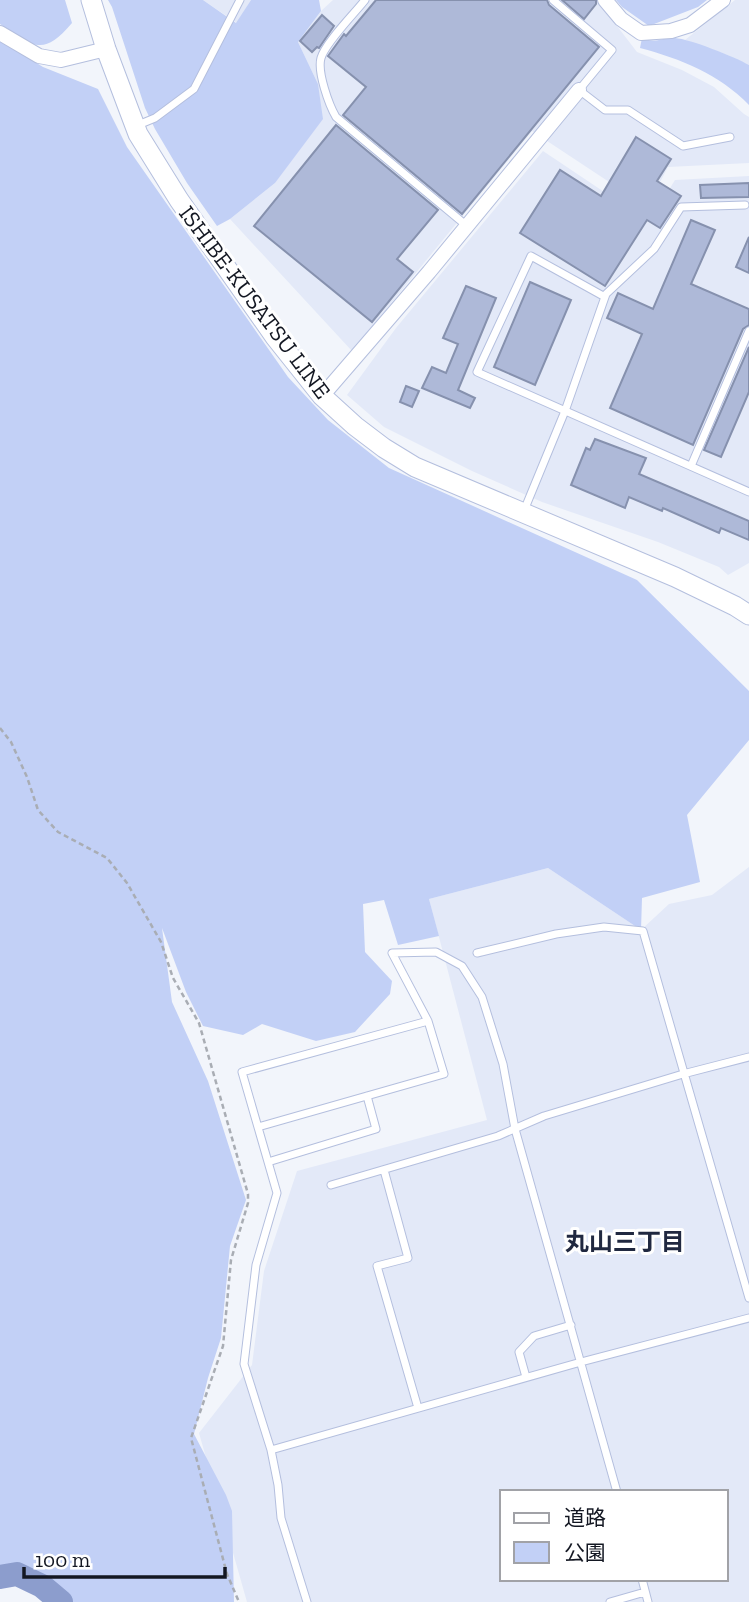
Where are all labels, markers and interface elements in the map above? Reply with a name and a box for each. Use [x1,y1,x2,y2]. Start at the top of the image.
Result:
street label: ISHIBE-KUSATSU LINE [173,200,337,404]
district label: 丸山三丁目 [565,1227,685,1256]
legend [500,1490,728,1581]
text: 道路 [564,1505,606,1530]
scale bar [24,1536,226,1580]
text: 公園 [564,1540,606,1565]
text: 100 m [35,1547,90,1572]

